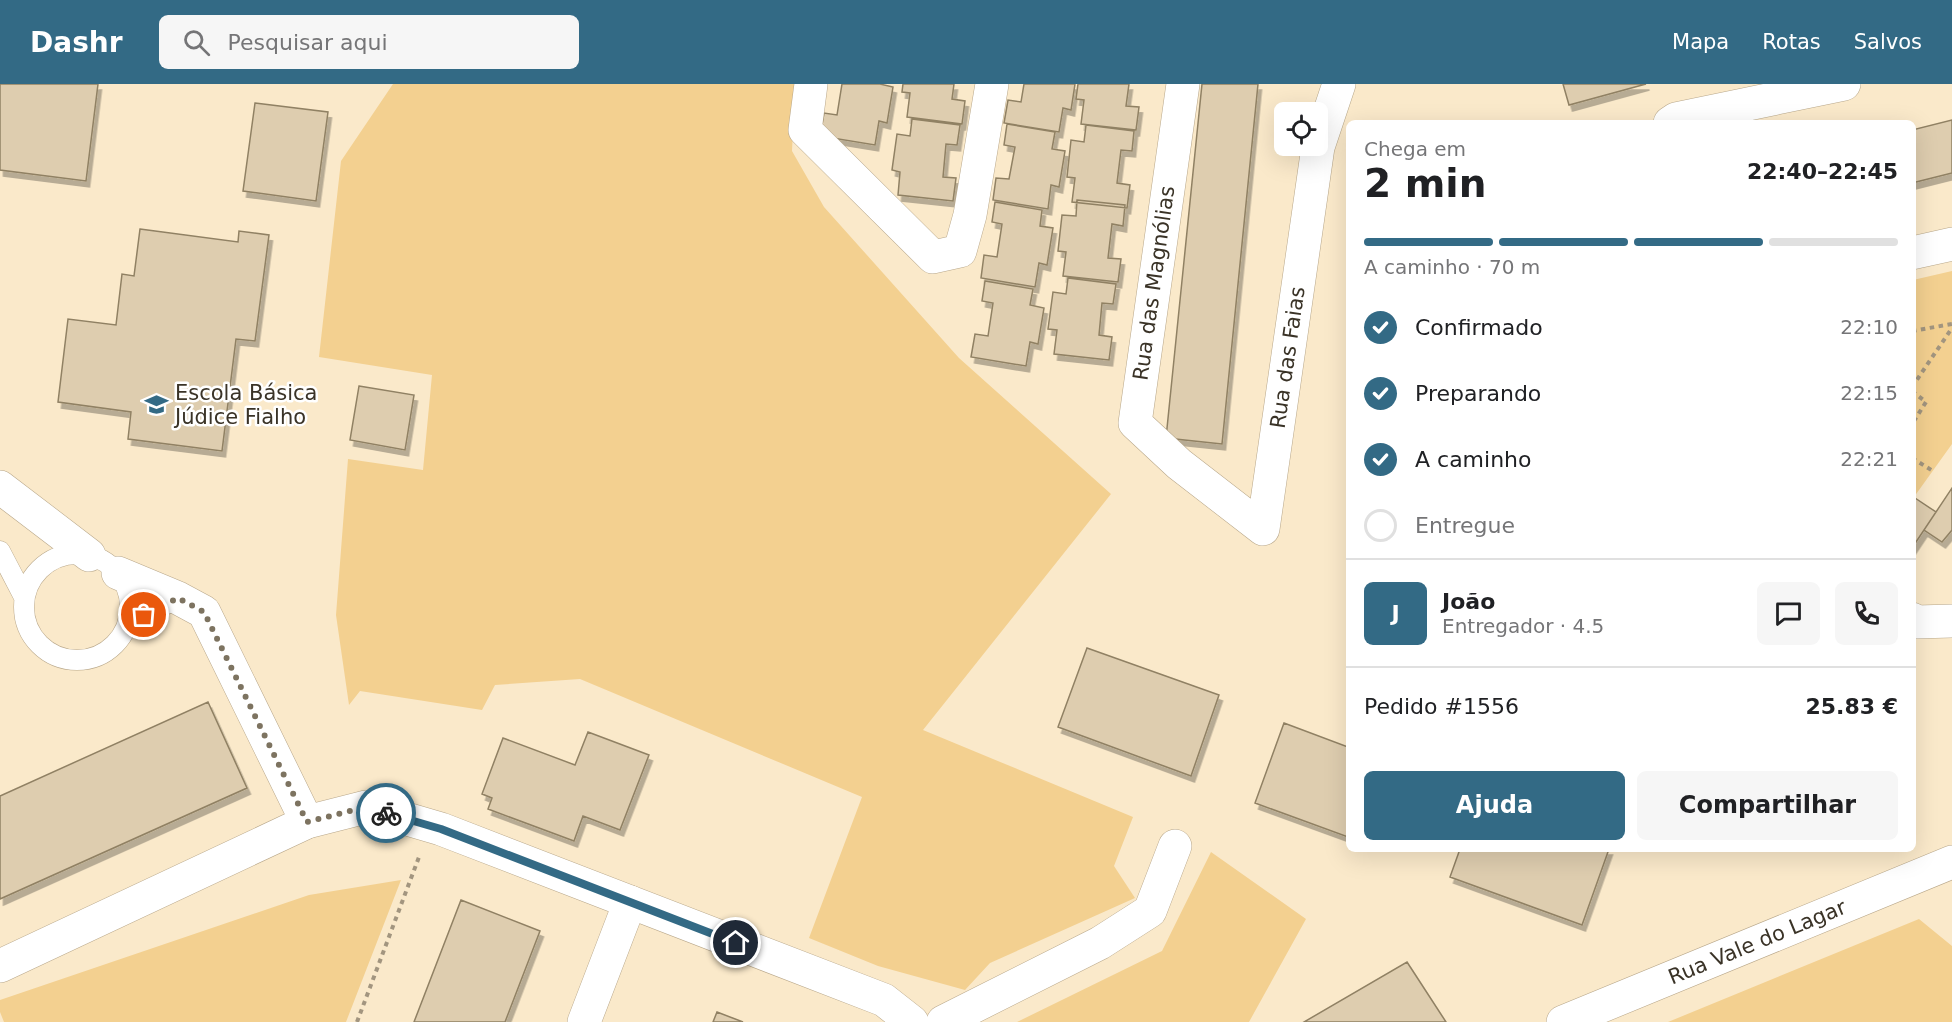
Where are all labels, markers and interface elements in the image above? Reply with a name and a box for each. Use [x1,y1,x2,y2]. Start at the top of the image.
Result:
search box [159,15,579,69]
text: Dashr [30,26,123,59]
icon: search [180,26,213,59]
text: Pesquisar aqui [228,30,388,55]
text: Mapa [1672,30,1729,54]
text: Rotas [1762,30,1821,54]
text: Salvos [1854,30,1922,54]
map controls [1274,102,1328,156]
button: locate [1274,102,1328,156]
text: Chega em [1364,137,1466,161]
text: 22:40–22:45 [1747,159,1898,184]
text: 2 min [1364,161,1486,206]
street label: Rua das Magnólias [1128,184,1180,382]
text: A caminho · 70 m [1364,255,1540,279]
street label: Rua das Faias [1266,285,1310,430]
icon: check [1364,311,1397,344]
text: Confirmado [1415,315,1543,340]
text: 22:10 [1840,315,1898,339]
icon: check [1364,377,1397,410]
place label: Escola Básica Júdice Fialho [173,381,317,429]
text: Preparando [1415,381,1541,406]
text: 22:15 [1840,381,1898,405]
school or university icon: Escola Básica Júdice Fialho [144,392,170,418]
icon: check [1364,443,1397,476]
text: A caminho [1415,447,1532,472]
text: 22:21 [1840,447,1898,471]
text: Entregue [1415,513,1515,538]
button: chat [1757,582,1820,645]
button: phone [1835,582,1898,645]
pin [118,589,169,640]
text: João [1442,589,1495,614]
icon: bag [127,598,160,631]
text: J [1391,601,1400,626]
text: Entregador · 4.5 [1442,614,1604,638]
text: Pedido #1556 [1364,694,1519,719]
text: 25.83 € [1805,694,1898,719]
button: Ajuda [1364,771,1625,840]
button: Compartilhar [1637,771,1898,840]
courier [356,783,416,843]
icon: bike [370,797,403,830]
street label: Rua Vale do Lagar [1665,895,1850,989]
pin [710,917,761,968]
icon: home [719,926,752,959]

